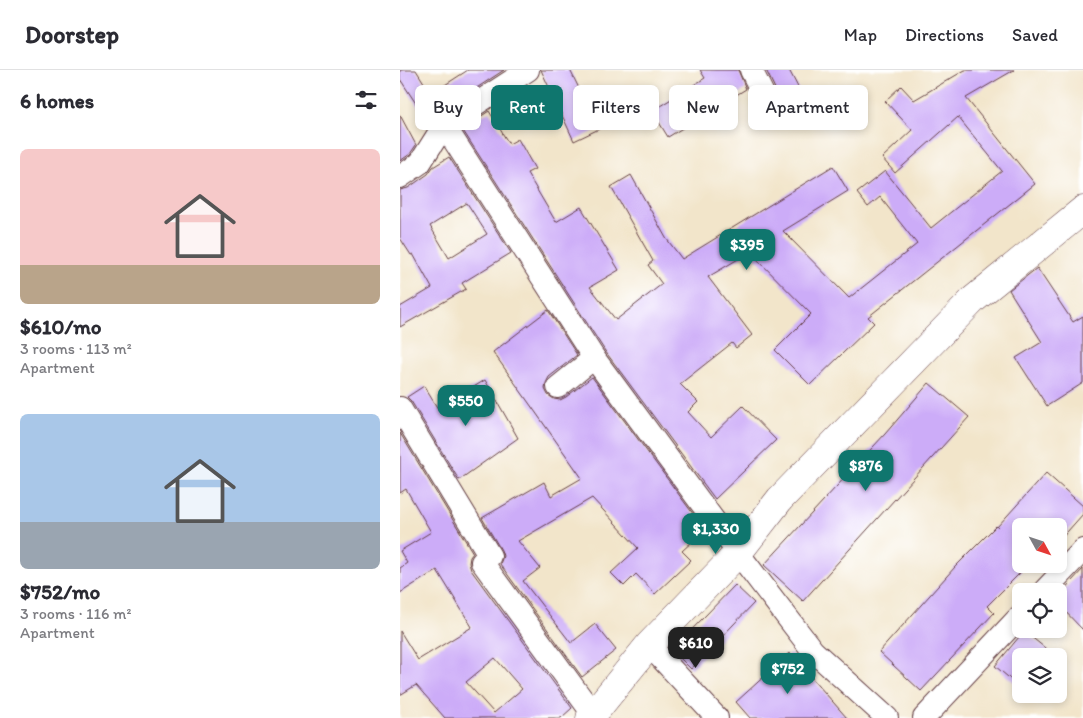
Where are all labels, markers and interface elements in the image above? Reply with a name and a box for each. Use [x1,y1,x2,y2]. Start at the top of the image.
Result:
text: Doorstep [25,20,119,49]
text: Map [844,24,877,46]
text: Directions [905,24,984,46]
text: Saved [1012,24,1058,46]
chip: Buy [415,85,481,130]
chip: Rent [491,85,563,130]
chip: Filters [573,85,659,130]
chip: New [669,85,738,130]
chip: Apartment [748,85,868,130]
icon: filters [352,86,380,114]
text: 6 homes [20,88,94,113]
icon: home [155,181,245,271]
pin: $395 [717,228,777,271]
text: $395 [730,235,764,254]
text: $610/mo [20,314,102,339]
text: 3 rooms · 113 m² [20,339,132,358]
text: Apartment [20,358,95,377]
pin: $550 [436,384,496,427]
text: $550 [449,391,483,410]
icon: home [155,446,245,536]
pin: $876 [836,450,896,492]
text: $876 [849,456,883,475]
pin: $1,330 [675,512,757,555]
north arrow [1012,518,1068,572]
map controls [1012,518,1067,703]
text: $1,330 [693,519,739,538]
text: $752/mo [20,579,100,604]
button: locate [1012,583,1067,638]
text: 3 rooms · 116 m² [20,604,131,623]
text: Apartment [20,623,95,642]
pin: $610 [666,626,726,669]
text: $610 [679,633,713,652]
button: layers [1012,648,1067,703]
pin: $752 [758,652,818,695]
text: $752 [772,659,804,678]

